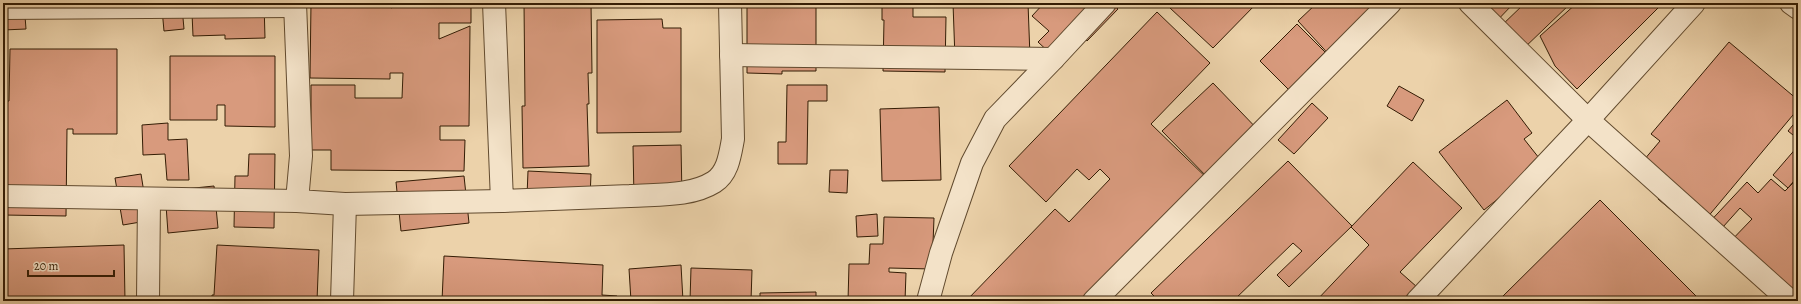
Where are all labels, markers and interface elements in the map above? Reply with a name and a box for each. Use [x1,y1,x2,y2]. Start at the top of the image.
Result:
scale bar [28,252,114,278]
text: 20 m [34,258,58,274]

